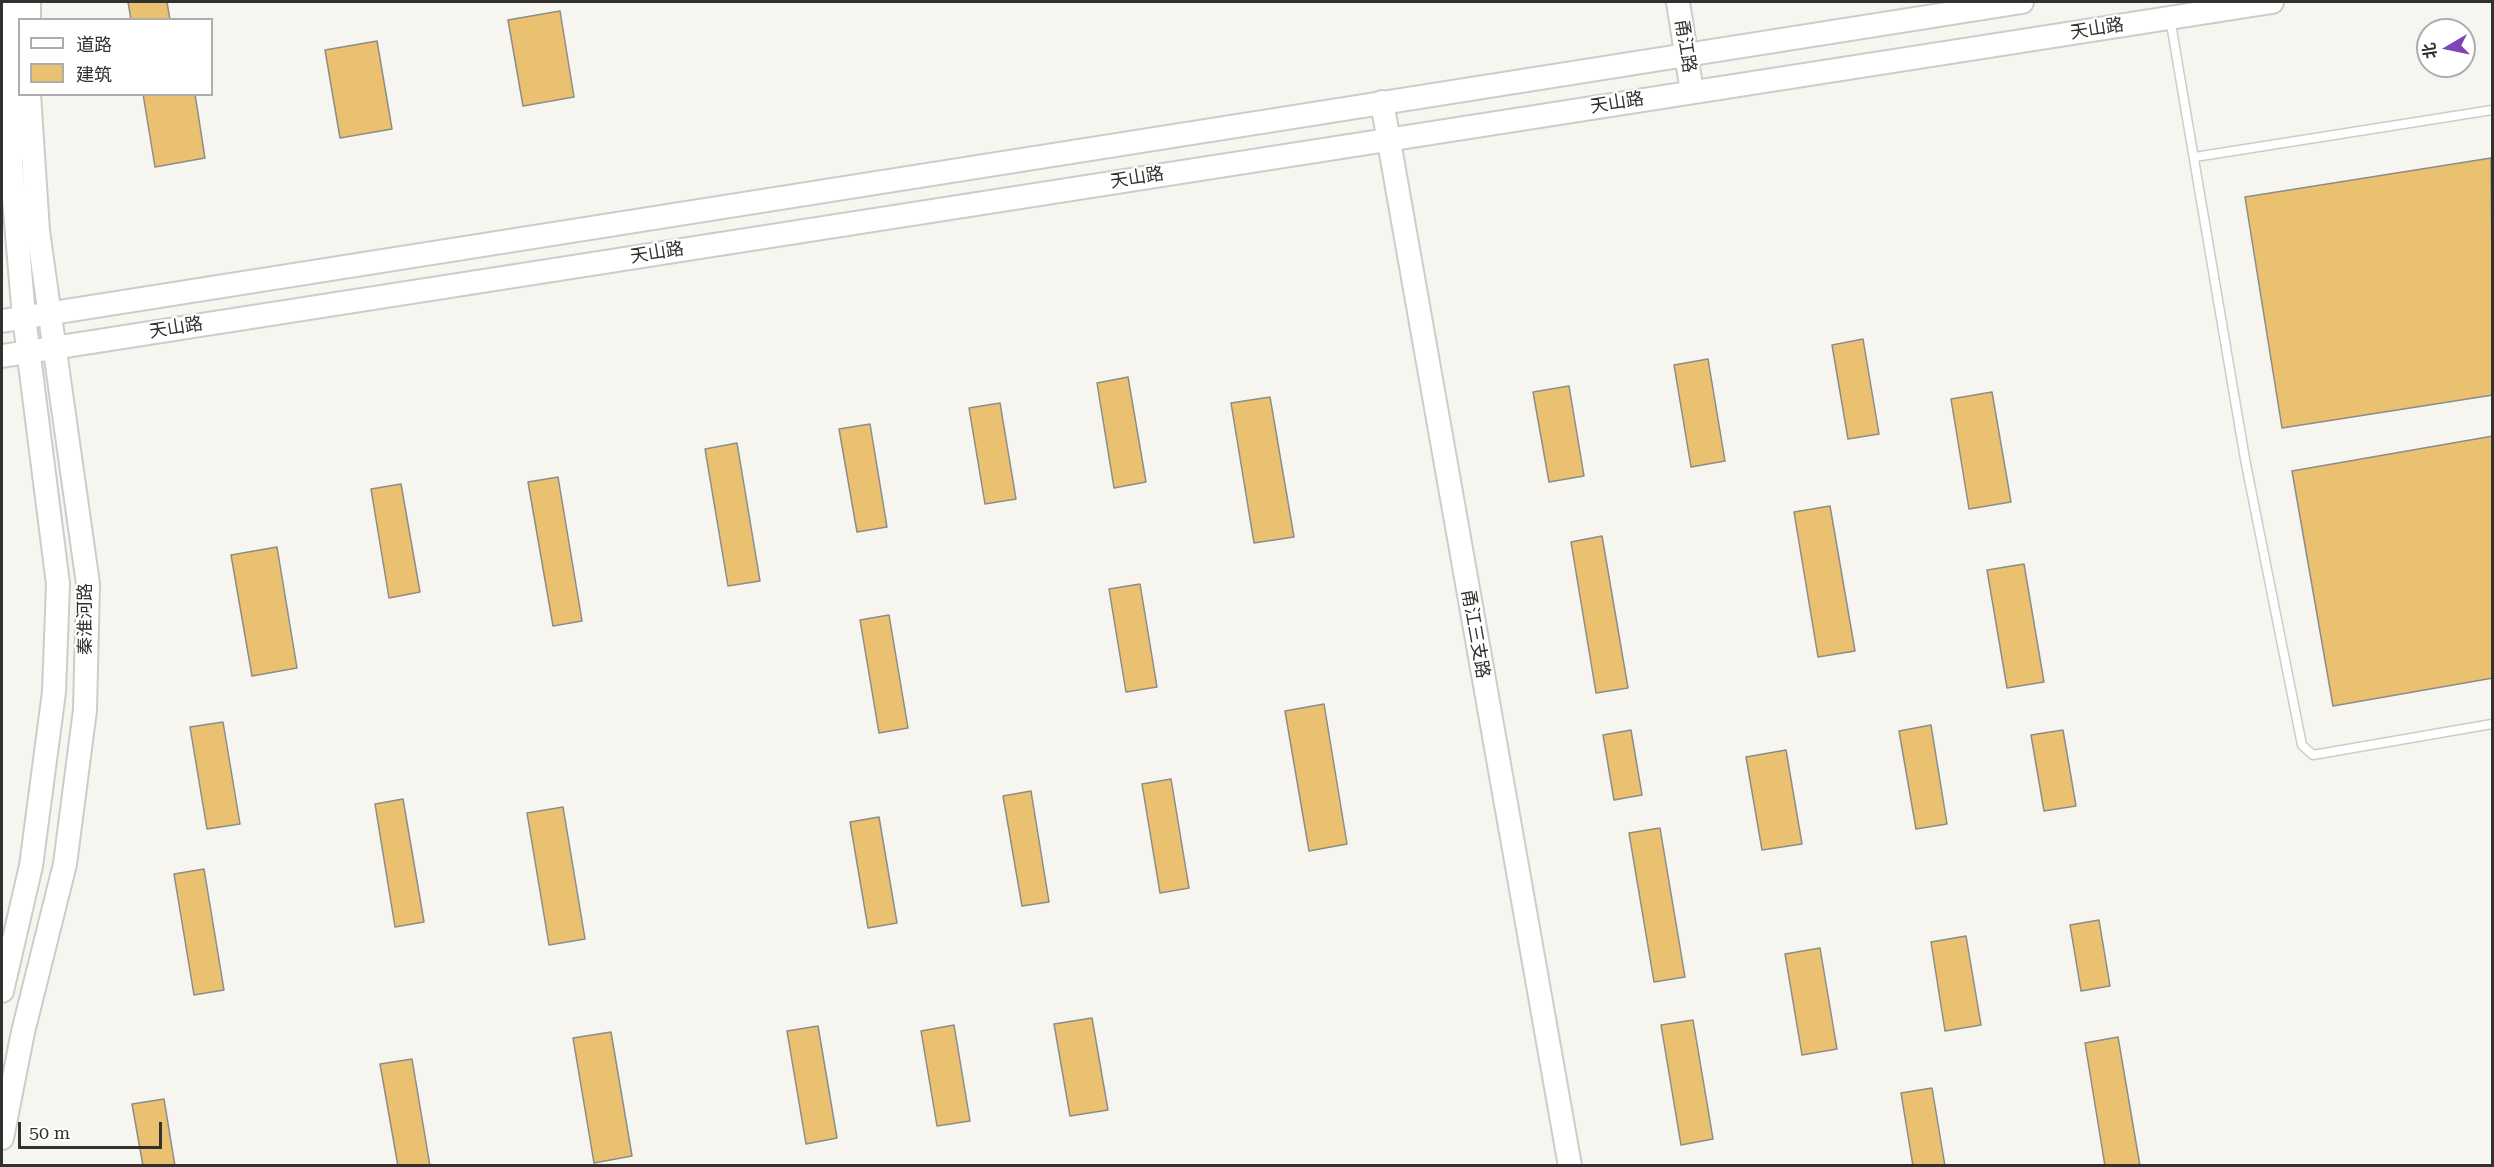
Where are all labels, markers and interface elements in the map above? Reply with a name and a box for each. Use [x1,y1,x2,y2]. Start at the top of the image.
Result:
street label: 天山路 [2069,14,2125,44]
legend [18,18,213,96]
street label: 甬江路 [1670,18,1700,74]
north arrow [2416,18,2476,78]
text: 道路 [76,34,112,55]
text: 北 [2419,41,2440,60]
text: 建筑 [76,64,112,85]
street label: 天山路 [1589,88,1645,118]
street label: 天山路 [1109,163,1165,193]
street label: 天山路 [629,238,685,268]
street label: 天山路 [148,313,204,343]
street label: 秦淮河路 [75,583,97,655]
street label: 甬江三支路 [1457,588,1493,680]
scale bar [21,1110,165,1148]
text: 50 m [29,1122,70,1143]

